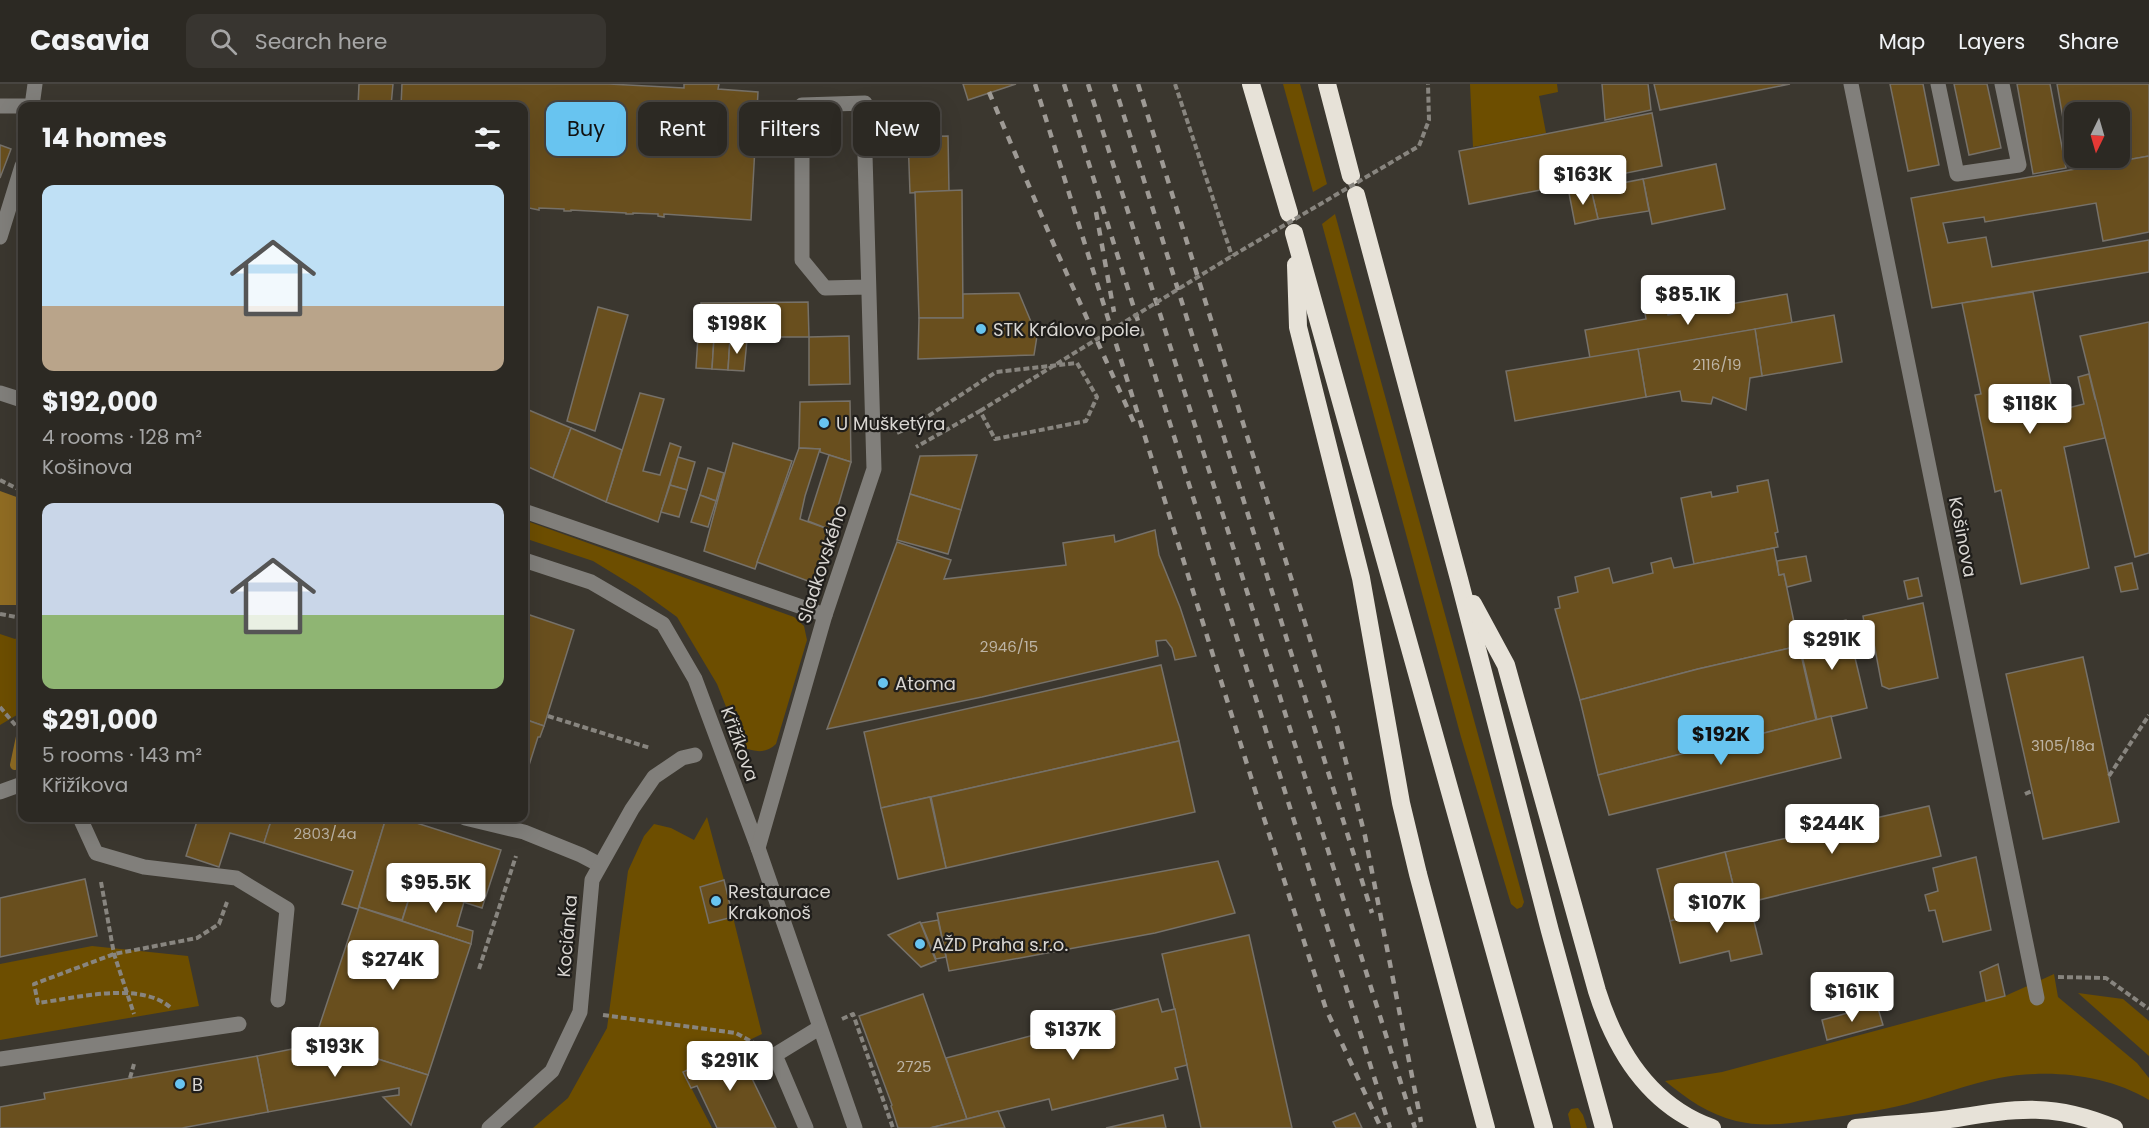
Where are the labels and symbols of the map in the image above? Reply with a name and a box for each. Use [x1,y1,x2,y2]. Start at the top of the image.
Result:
north arrow [2064,102,2130,168]
pin: $163K [1541,155,1625,206]
pin: $85.1K [1639,275,1737,326]
pin: $198K [695,304,779,355]
place label: STK Královo pole [993,317,1140,342]
marker: STK Královo pole [974,322,988,336]
house number: 2116/19 [1692,354,1742,375]
pin: $118K [1988,384,2072,435]
place label: U Mušketýra [836,411,945,436]
marker: U Mušketýra [817,416,831,430]
street label: Košinova [1943,495,1983,579]
street label: Sladkovského [791,502,853,626]
pin: $291K [1790,620,1874,671]
house number: 2946/15 [980,636,1038,657]
place label: Atoma [895,671,956,696]
marker: Atoma [876,676,890,690]
street label: Křižíkova [715,703,765,785]
pin: $192K [1679,715,1763,766]
house number: 3105/18a [2031,735,2095,756]
pin: $244K [1790,804,1874,855]
house number: 2803/4a [293,823,357,844]
pin: $95.5K [387,863,485,914]
place label: Restaurace Krakonoš [728,879,831,925]
pin: $107K [1675,883,1759,934]
street label: Kociánka [551,894,583,978]
marker: Restaurace Krakonoš [709,894,723,908]
place label: AŽD Praha s.r.o. [932,932,1068,957]
marker: AŽD Praha s.r.o. [913,937,927,951]
pin: $274K [351,940,435,991]
pin: $161K [1810,972,1894,1023]
pin: $137K [1031,1010,1115,1061]
pin: $193K [293,1027,377,1078]
pin: $291K [688,1041,772,1092]
house number: 2725 [897,1056,931,1077]
place label: B [192,1072,203,1097]
marker: B [173,1077,187,1091]

